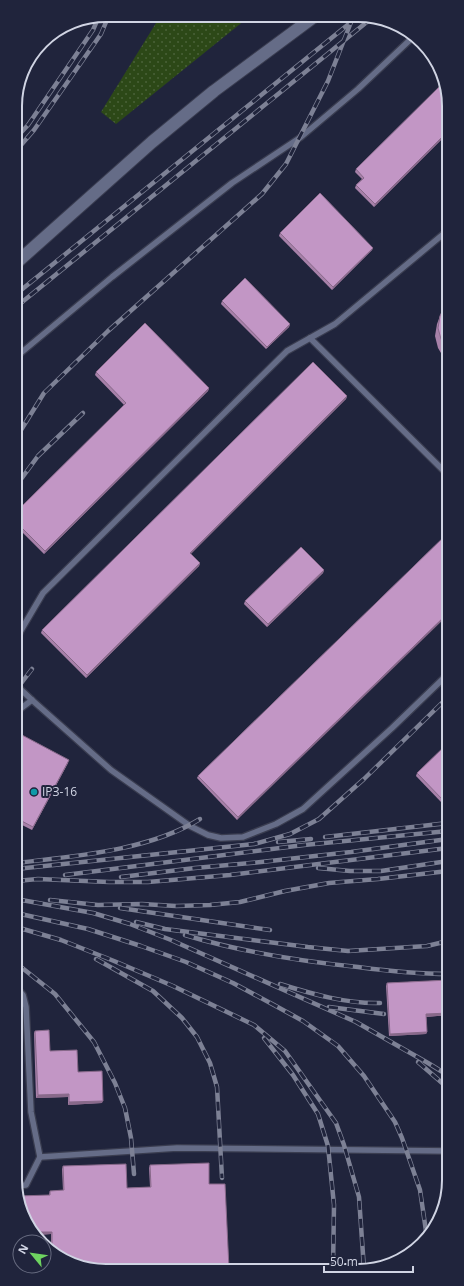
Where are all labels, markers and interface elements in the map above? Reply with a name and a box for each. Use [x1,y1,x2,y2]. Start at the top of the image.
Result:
place label: ІРЗ-16 [42,783,77,800]
marker: ІРЗ-16 [29,787,39,797]
north arrow [12,1234,52,1274]
text: N [14,1241,32,1256]
scale bar [324,1248,413,1274]
text: 50 m [330,1253,358,1270]

